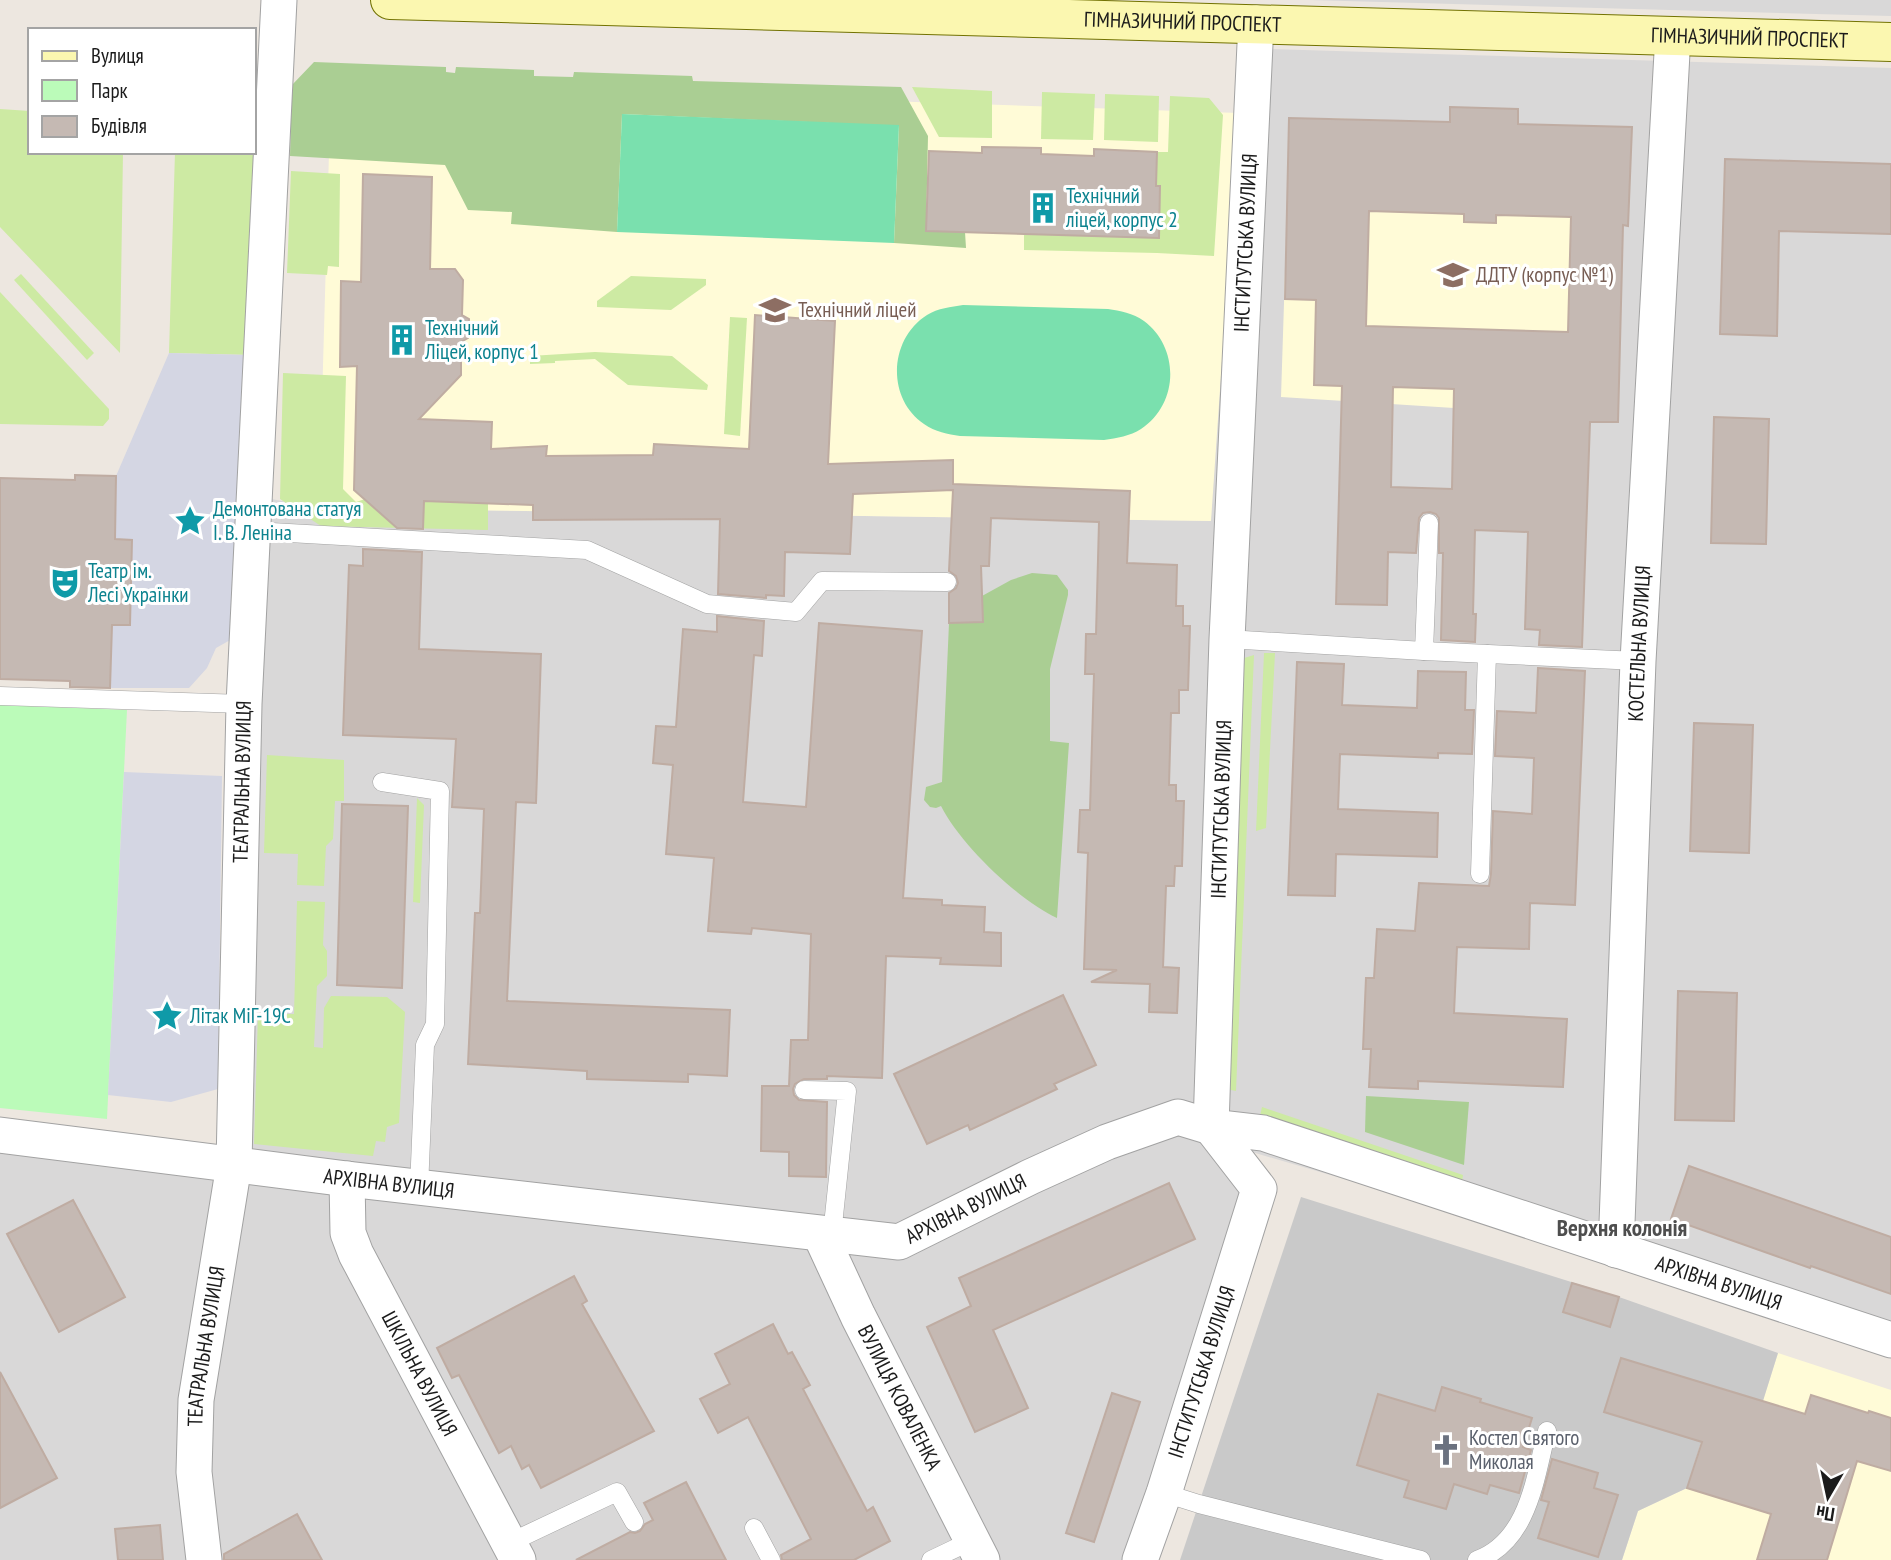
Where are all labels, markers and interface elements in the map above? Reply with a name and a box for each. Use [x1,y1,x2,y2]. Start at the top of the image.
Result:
street label: ГІМНАЗИЧНИЙ ПРОСПЕКТ [1084,5,1282,38]
street label: ГІМНАЗИЧНИЙ ПРОСПЕКТ [1650,21,1849,54]
legend [28,28,256,154]
text: Вулиця [91,42,144,69]
text: Парк [91,77,128,104]
text: Будівля [91,112,147,139]
street label: ІНСТИТУТСЬКА ВУЛИЦЯ [1227,153,1263,333]
place label: Технічний ліцей, корпус 2 [1065,182,1178,233]
building icon: Технічний ліцей, корпус 2 [1026,191,1060,225]
school or university icon: ДДТУ (корпус №1) [1436,258,1470,292]
place label: ДДТУ (корпус №1) [1476,261,1613,288]
school or university icon: Технічний ліцей [758,293,792,327]
place label: Технічний ліцей [798,296,916,323]
place label: Технічний Ліцей, корпус 1 [424,314,539,365]
building icon: Технічний Ліцей, корпус 1 [385,323,419,357]
place label: Демонтована статуя І. В. Леніна [213,495,361,546]
place icon: Демонтована статуя І. В. Леніна [173,504,207,538]
place label: Театр ім. Лесі Українки [87,557,189,608]
street label: КОСТЕЛЬНА ВУЛИЦЯ [1622,565,1656,722]
theatre icon: Театр ім. Лесі Українки [48,566,82,600]
street label: ТЕАТРАЛЬНА ВУЛИЦЯ [227,700,257,863]
street label: ІНСТИТУТСЬКА ВУЛИЦЯ [1204,719,1237,899]
place icon: Літак МіГ-19С [150,999,184,1033]
place label: Літак МіГ-19С [189,1002,291,1029]
street label: АРХІВНА ВУЛИЦЯ [322,1162,456,1204]
street label: АРХІВНА ВУЛИЦЯ [901,1167,1031,1250]
district label: Верхня колонія [1557,1213,1687,1242]
street label: АРХІВНА ВУЛИЦЯ [1652,1249,1785,1316]
street label: ТЕАТРАЛЬНА ВУЛИЦЯ [181,1264,230,1427]
street label: ІНСТИТУТСЬКА ВУЛИЦЯ [1162,1282,1241,1461]
street label: ШКІЛЬНА ВУЛИЦЯ [376,1307,464,1441]
street label: ВУЛИЦЯ КОВАЛЕНКА [852,1320,948,1475]
place label: Костел Святого Миколая [1469,1424,1579,1475]
church icon: Костел Святого Миколая [1429,1433,1463,1467]
north arrow [1793,1462,1863,1532]
text: Пн [1814,1500,1836,1527]

